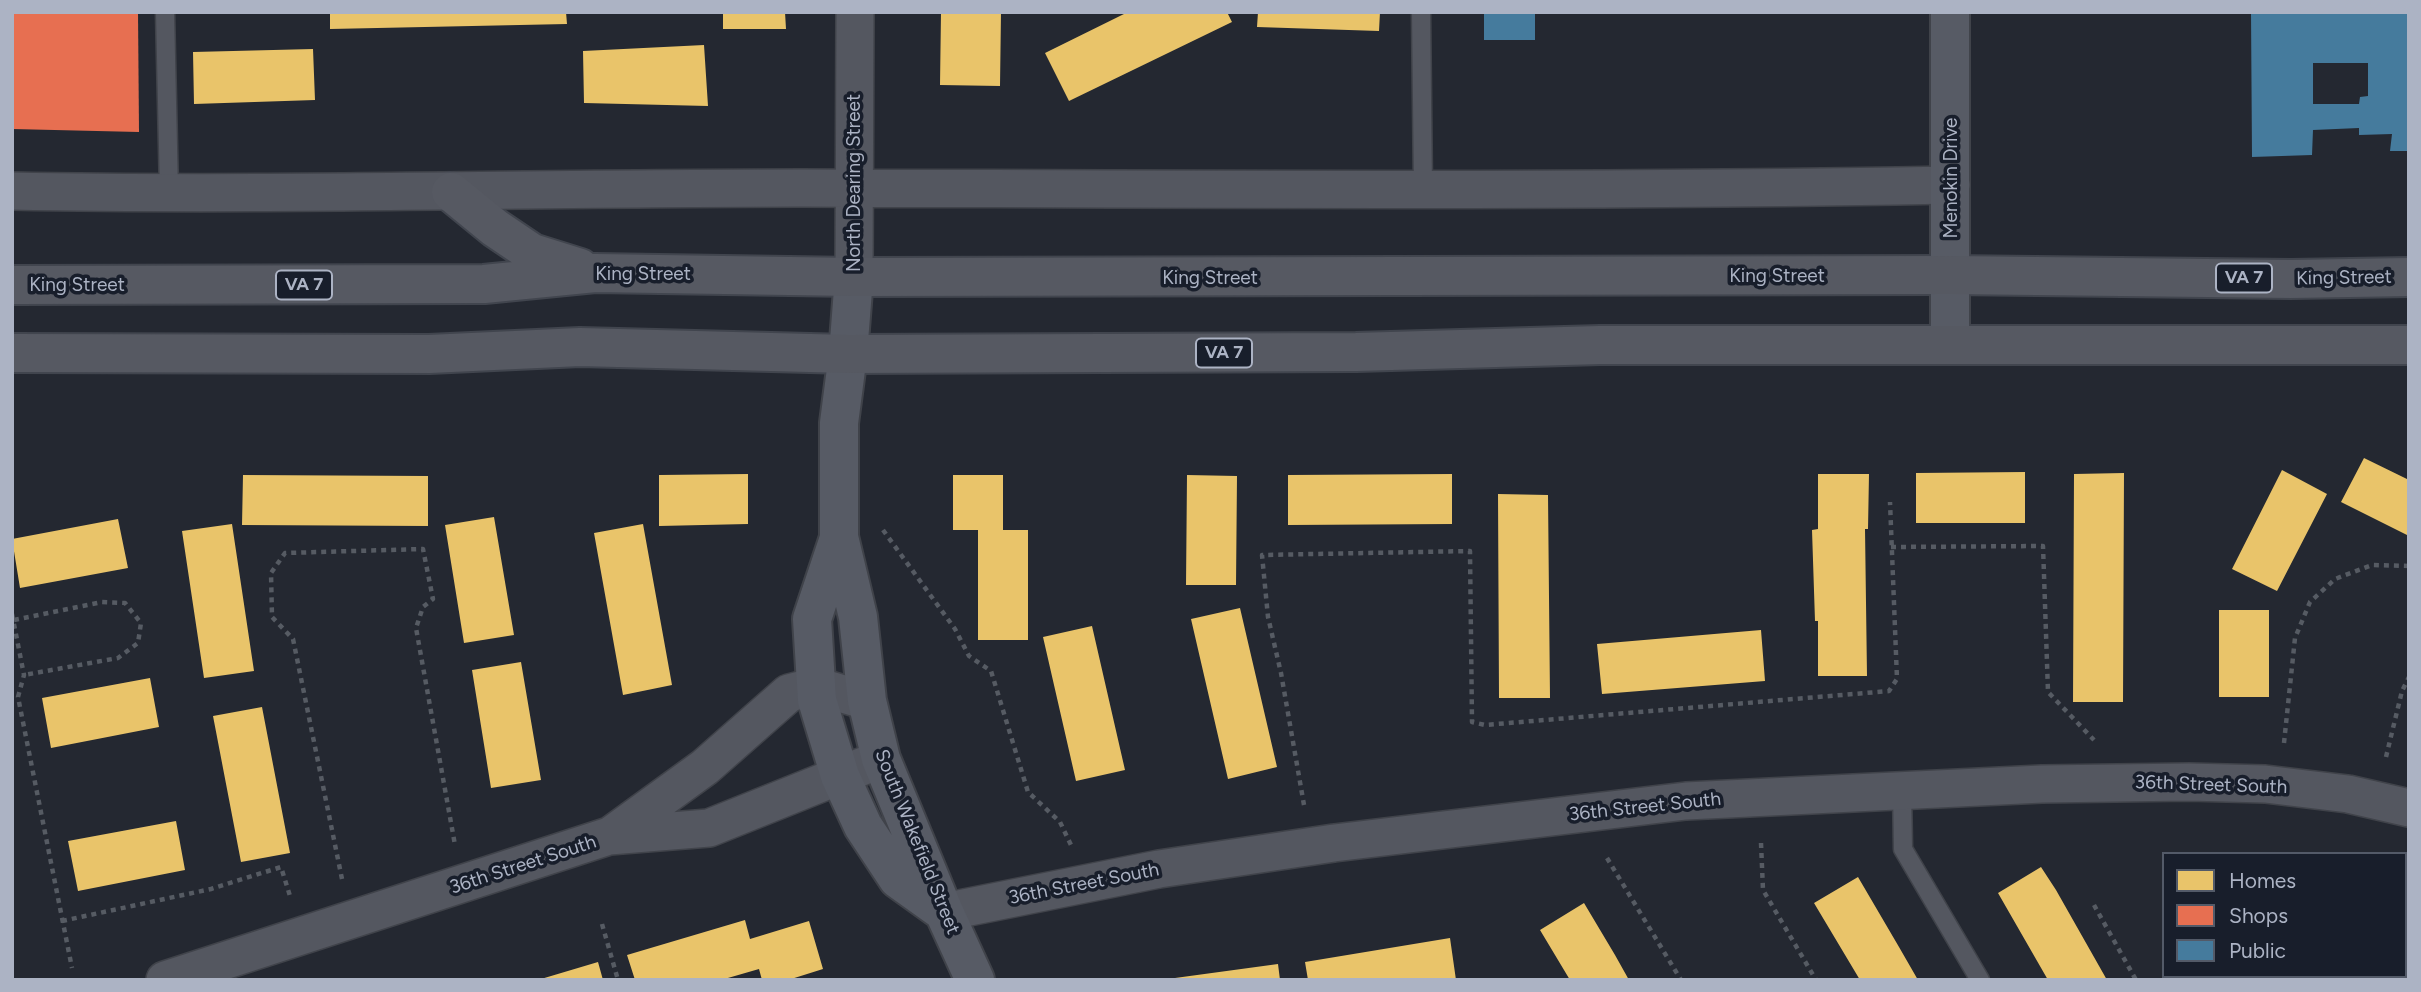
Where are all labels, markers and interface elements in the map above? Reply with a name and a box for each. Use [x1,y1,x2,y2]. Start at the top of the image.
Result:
street label: North Dearing Street [843,94,865,272]
street label: Menokin Drive [1940,118,1962,238]
street label: King Street [595,263,691,285]
road number: VA 7 [2216,264,2272,292]
street label: King Street [1729,265,1825,287]
street label: King Street [2296,266,2392,290]
street label: King Street [1162,267,1258,289]
road number: VA 7 [276,270,332,300]
street label: King Street [29,274,125,296]
road number: VA 7 [1196,338,1252,368]
street label: South Wakefield Street [869,746,965,938]
street label: 36th Street South [2134,771,2288,799]
street label: 36th Street South [1568,788,1722,826]
street label: 36th Street South [447,831,599,899]
legend [2162,852,2407,978]
street label: 36th Street South [1007,858,1161,910]
text: Homes [2229,868,2296,893]
text: Shops [2229,903,2288,928]
text: Public [2229,938,2286,963]

